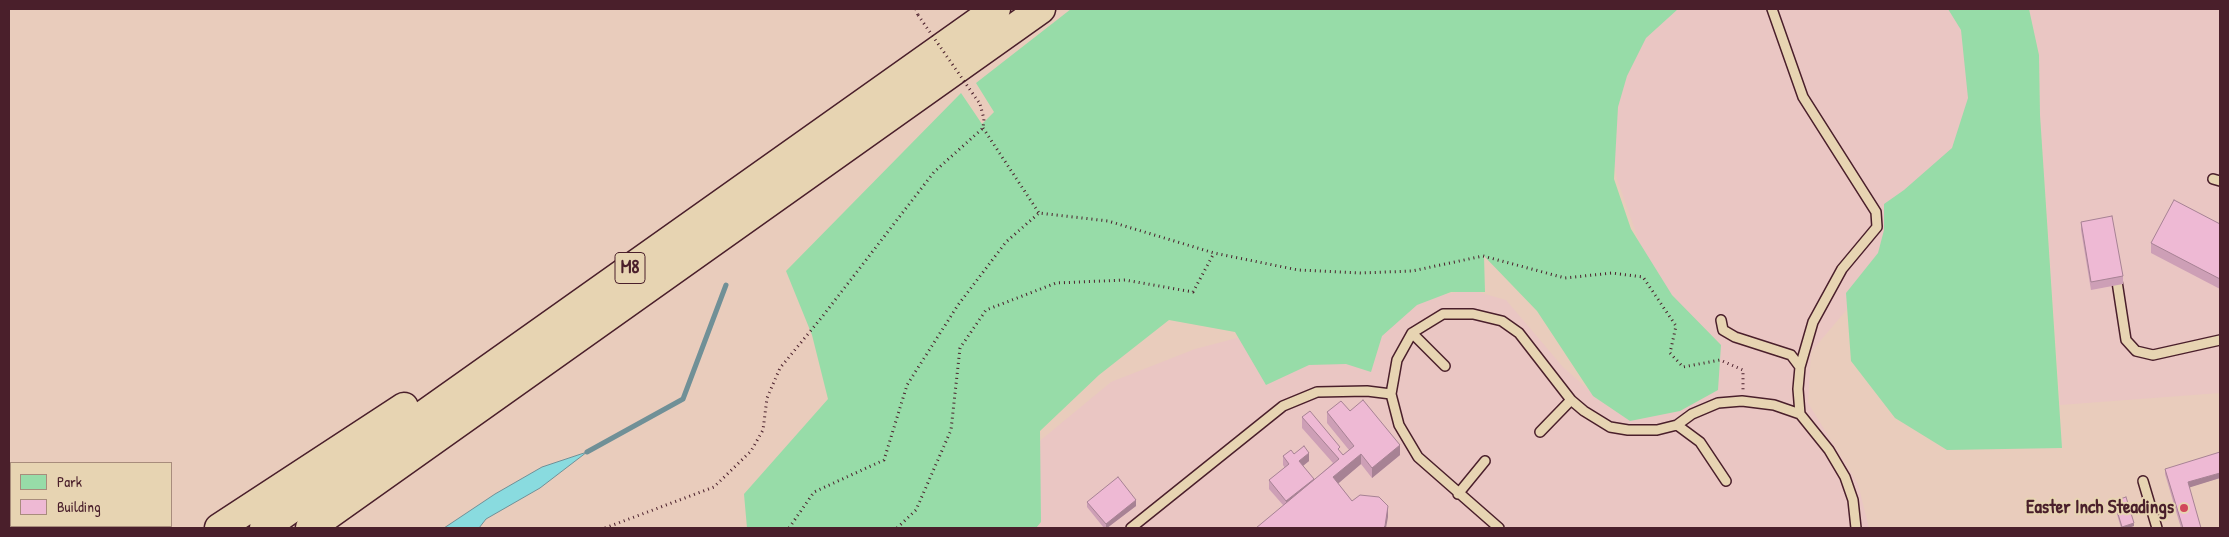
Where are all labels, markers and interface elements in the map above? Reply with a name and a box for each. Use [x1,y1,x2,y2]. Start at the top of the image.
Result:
road number: M8 [615,252,645,284]
legend [10,462,172,527]
text: Park [57,471,82,492]
text: Building [57,496,101,517]
place label: Easter Inch Steadings [2026,497,2174,519]
marker: Easter Inch Steadings [2178,502,2190,514]

